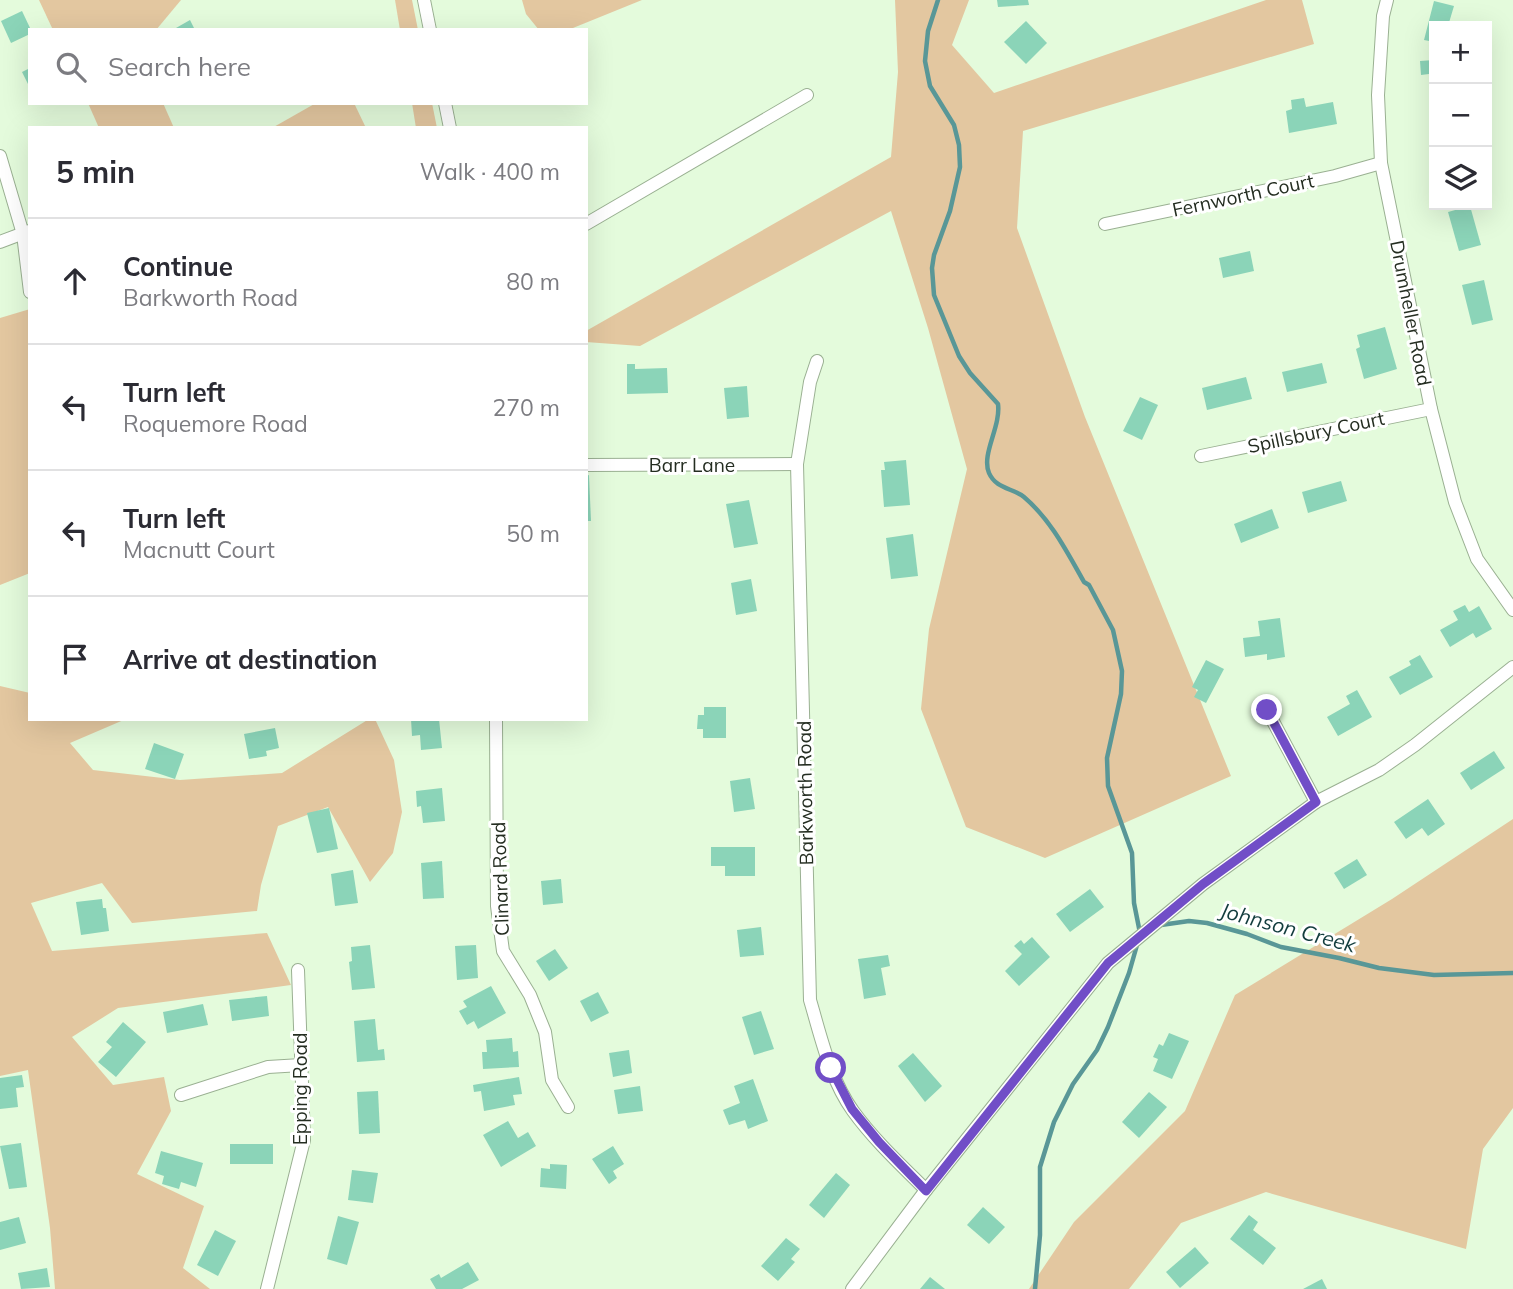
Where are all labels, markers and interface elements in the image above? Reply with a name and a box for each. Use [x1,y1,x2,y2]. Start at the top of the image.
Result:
map controls [1429,21,1492,210]
button: + [1429,21,1492,84]
search box [28,28,588,105]
icon: search [52,48,90,86]
text: Search here [108,50,251,83]
button: − [1429,84,1492,147]
button: layers [1429,147,1492,210]
text: 5 min [56,153,135,191]
text: Walk · 400 m [420,157,560,186]
street label: Fernworth Court [1170,168,1316,222]
street label: Drumheller Road [1385,238,1437,388]
text: Continue [123,250,233,283]
icon: ahead [56,262,94,300]
text: 80 m [506,267,560,296]
text: Barkworth Road [123,283,298,312]
text: Turn left [123,376,225,409]
icon: left [56,388,94,426]
text: 270 m [492,393,560,422]
street label: Spillsbury Court [1245,406,1387,458]
text: Roquemore Road [123,409,308,438]
street label: Barr Lane [649,453,735,477]
text: Turn left [123,502,225,535]
icon: left [56,514,94,552]
text: 50 m [506,519,560,548]
text: Macnutt Court [123,535,275,564]
icon: arrive [56,640,94,678]
text: Arrive at destination [123,643,378,676]
route end [1251,694,1282,725]
street label: Barkworth Road [792,720,818,866]
street label: Clinard Road [486,821,514,937]
water label: Johnson Creek [1216,896,1360,958]
street label: Epping Road [288,1033,312,1145]
route start [815,1052,846,1083]

